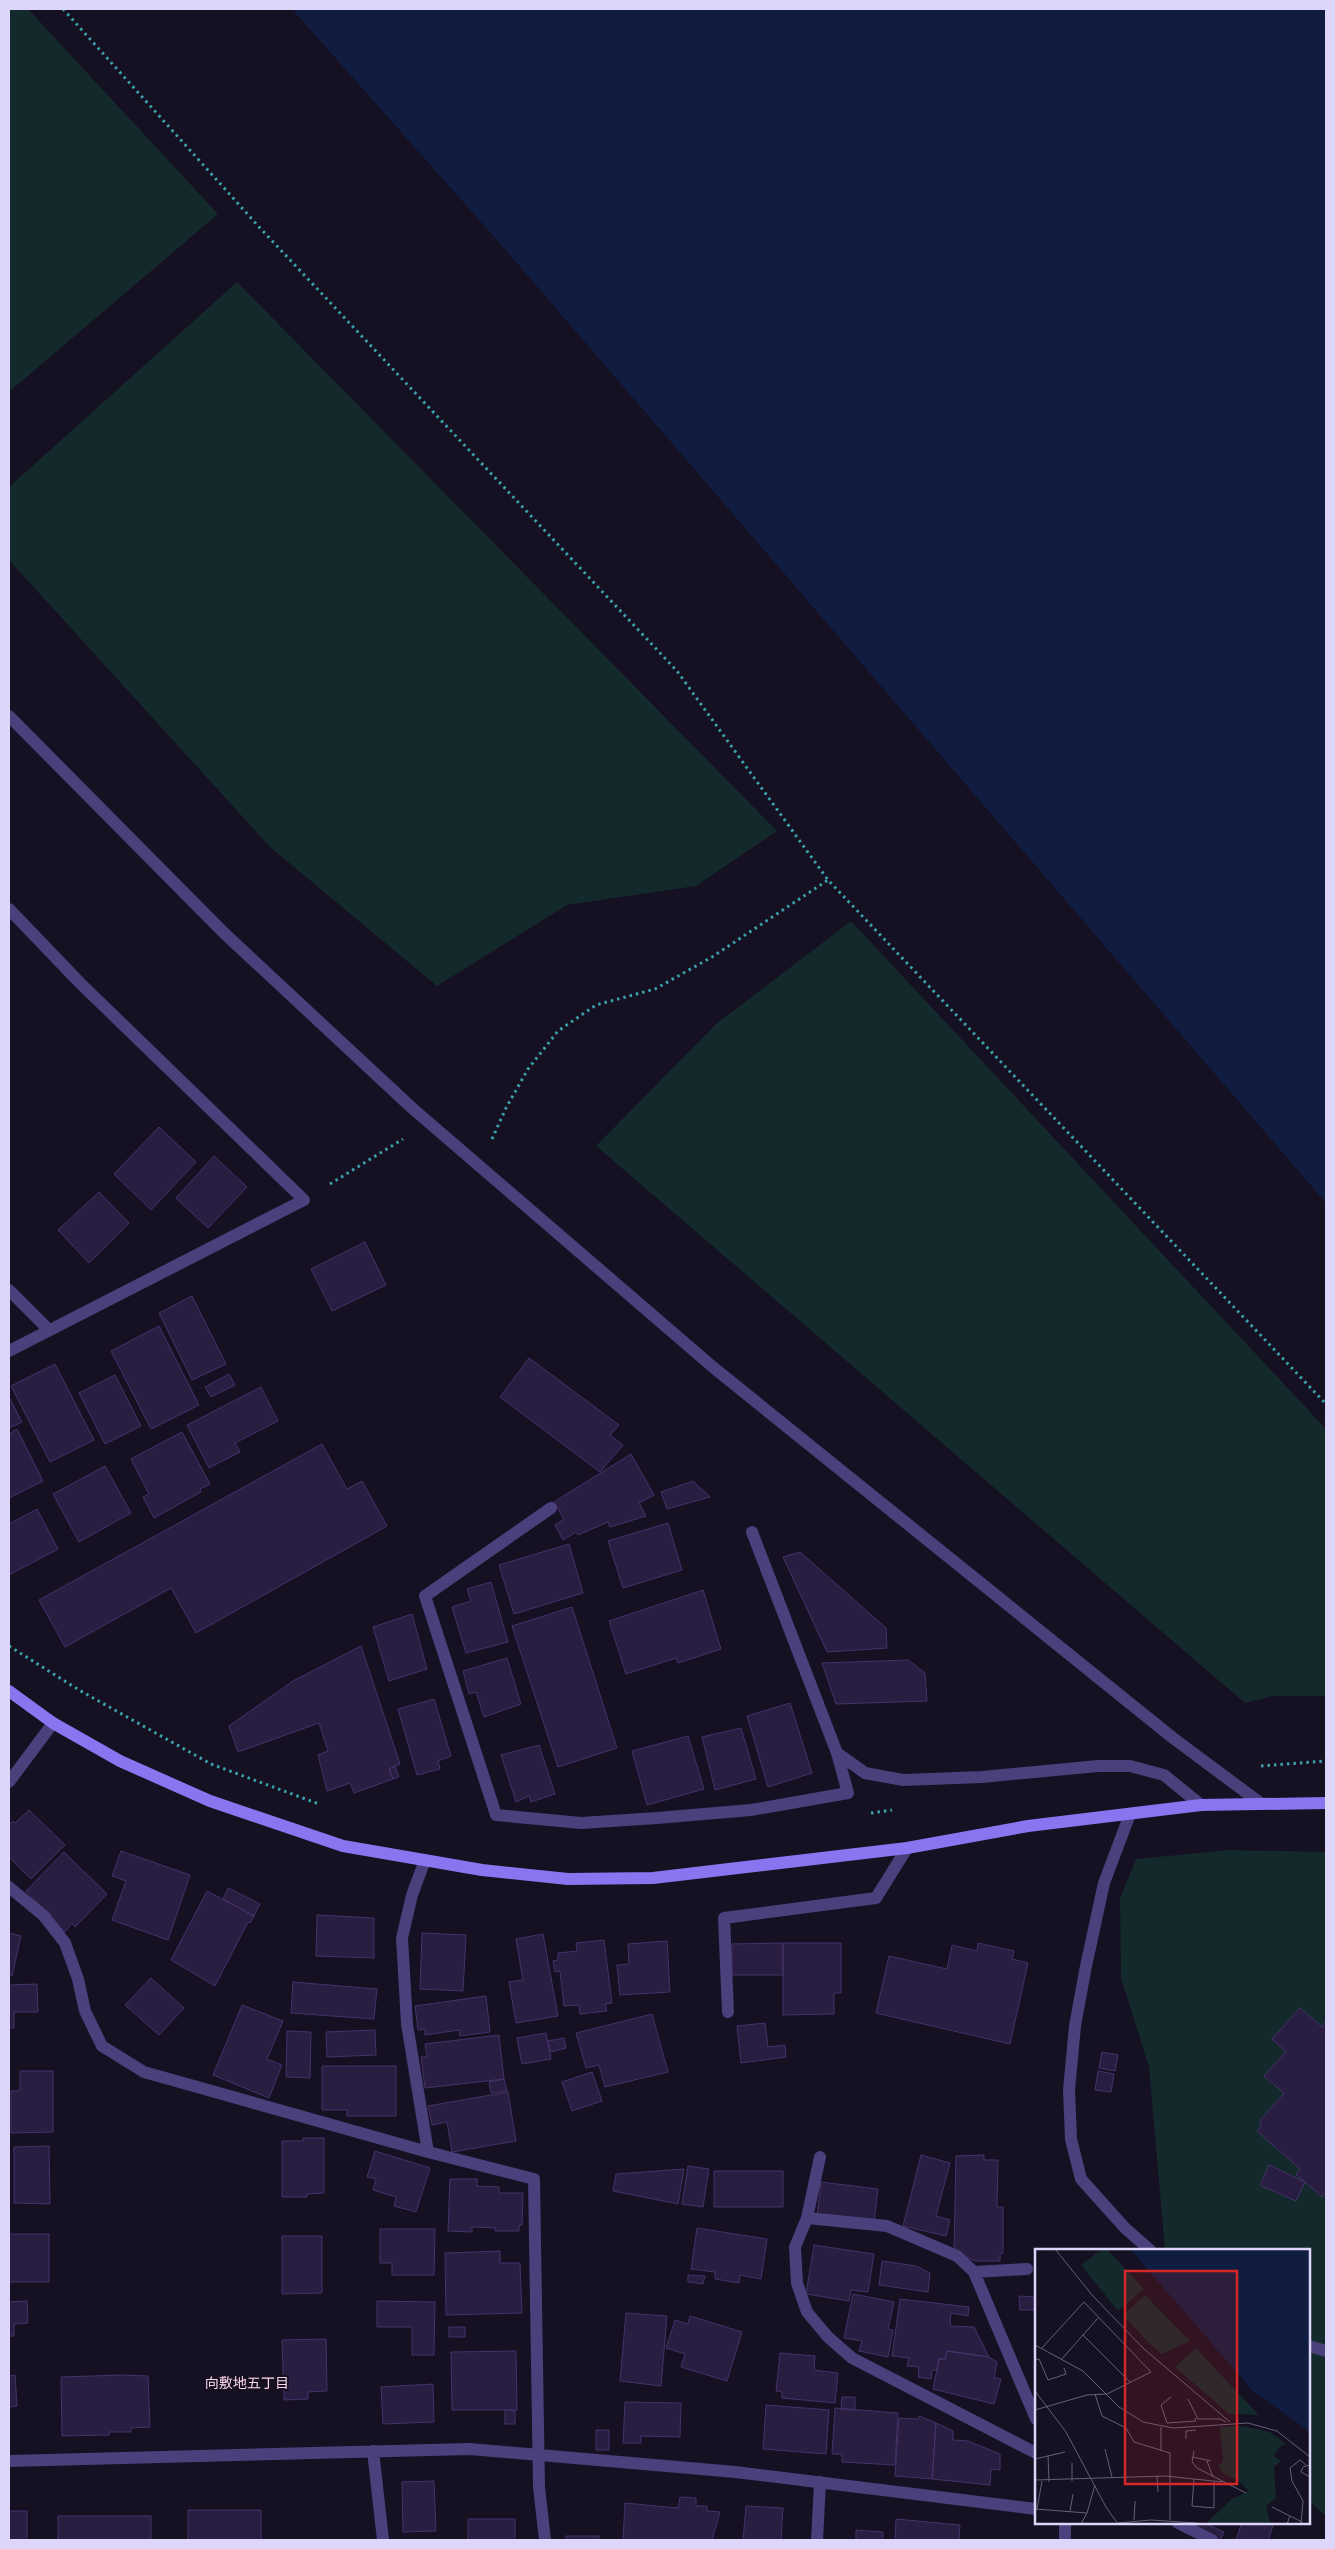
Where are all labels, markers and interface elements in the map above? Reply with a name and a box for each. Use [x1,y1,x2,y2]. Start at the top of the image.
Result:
inset map [1035,2249,1310,2524]
district label: 向敷地五丁目 [205,2374,289,2391]

